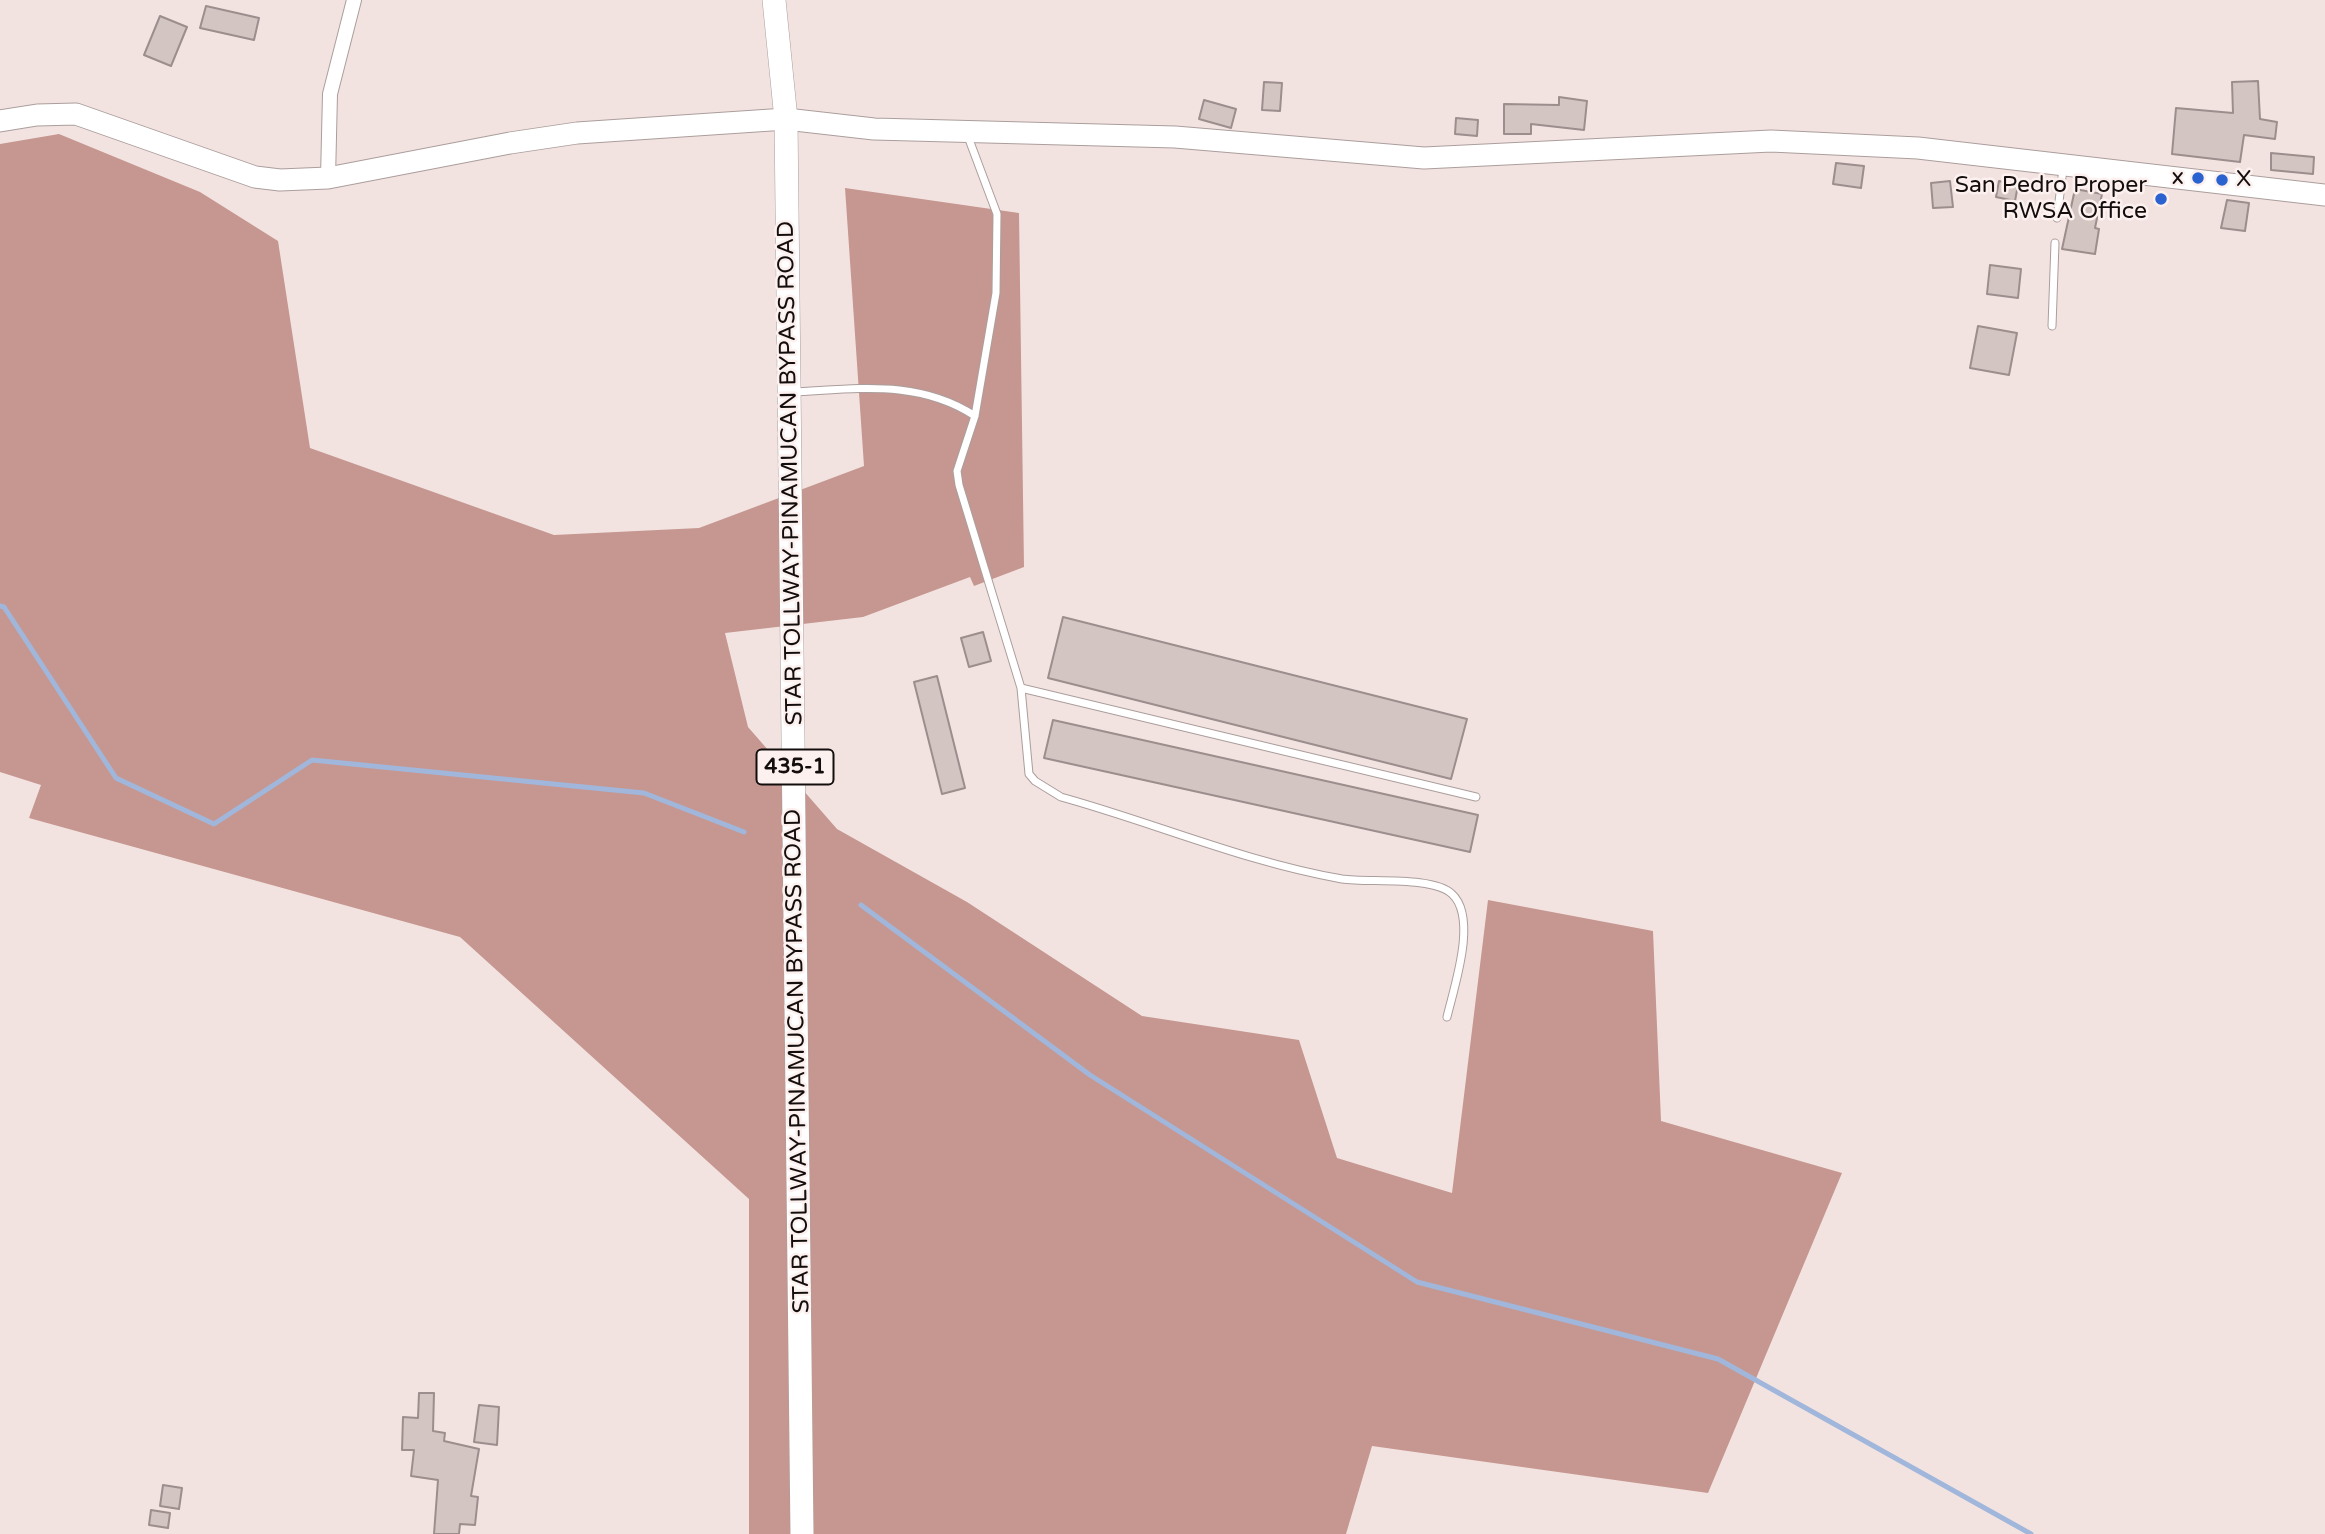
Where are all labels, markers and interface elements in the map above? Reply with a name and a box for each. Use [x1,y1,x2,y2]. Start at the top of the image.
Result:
place label: x [2172,164,2184,192]
place label: X [2236,166,2251,194]
marker: x [2190,170,2206,186]
place label: San Pedro Proper RWSA Office [1955,172,2147,226]
marker: X [2214,172,2230,188]
marker: San Pedro Proper RWSA Office [2153,191,2169,207]
street label: STAR TOLLWAY-PINAMUCAN BYPASS ROAD [773,220,809,726]
road number: 435-1 [756,750,834,784]
street label: STAR TOLLWAY-PINAMUCAN BYPASS ROAD [780,808,816,1314]

